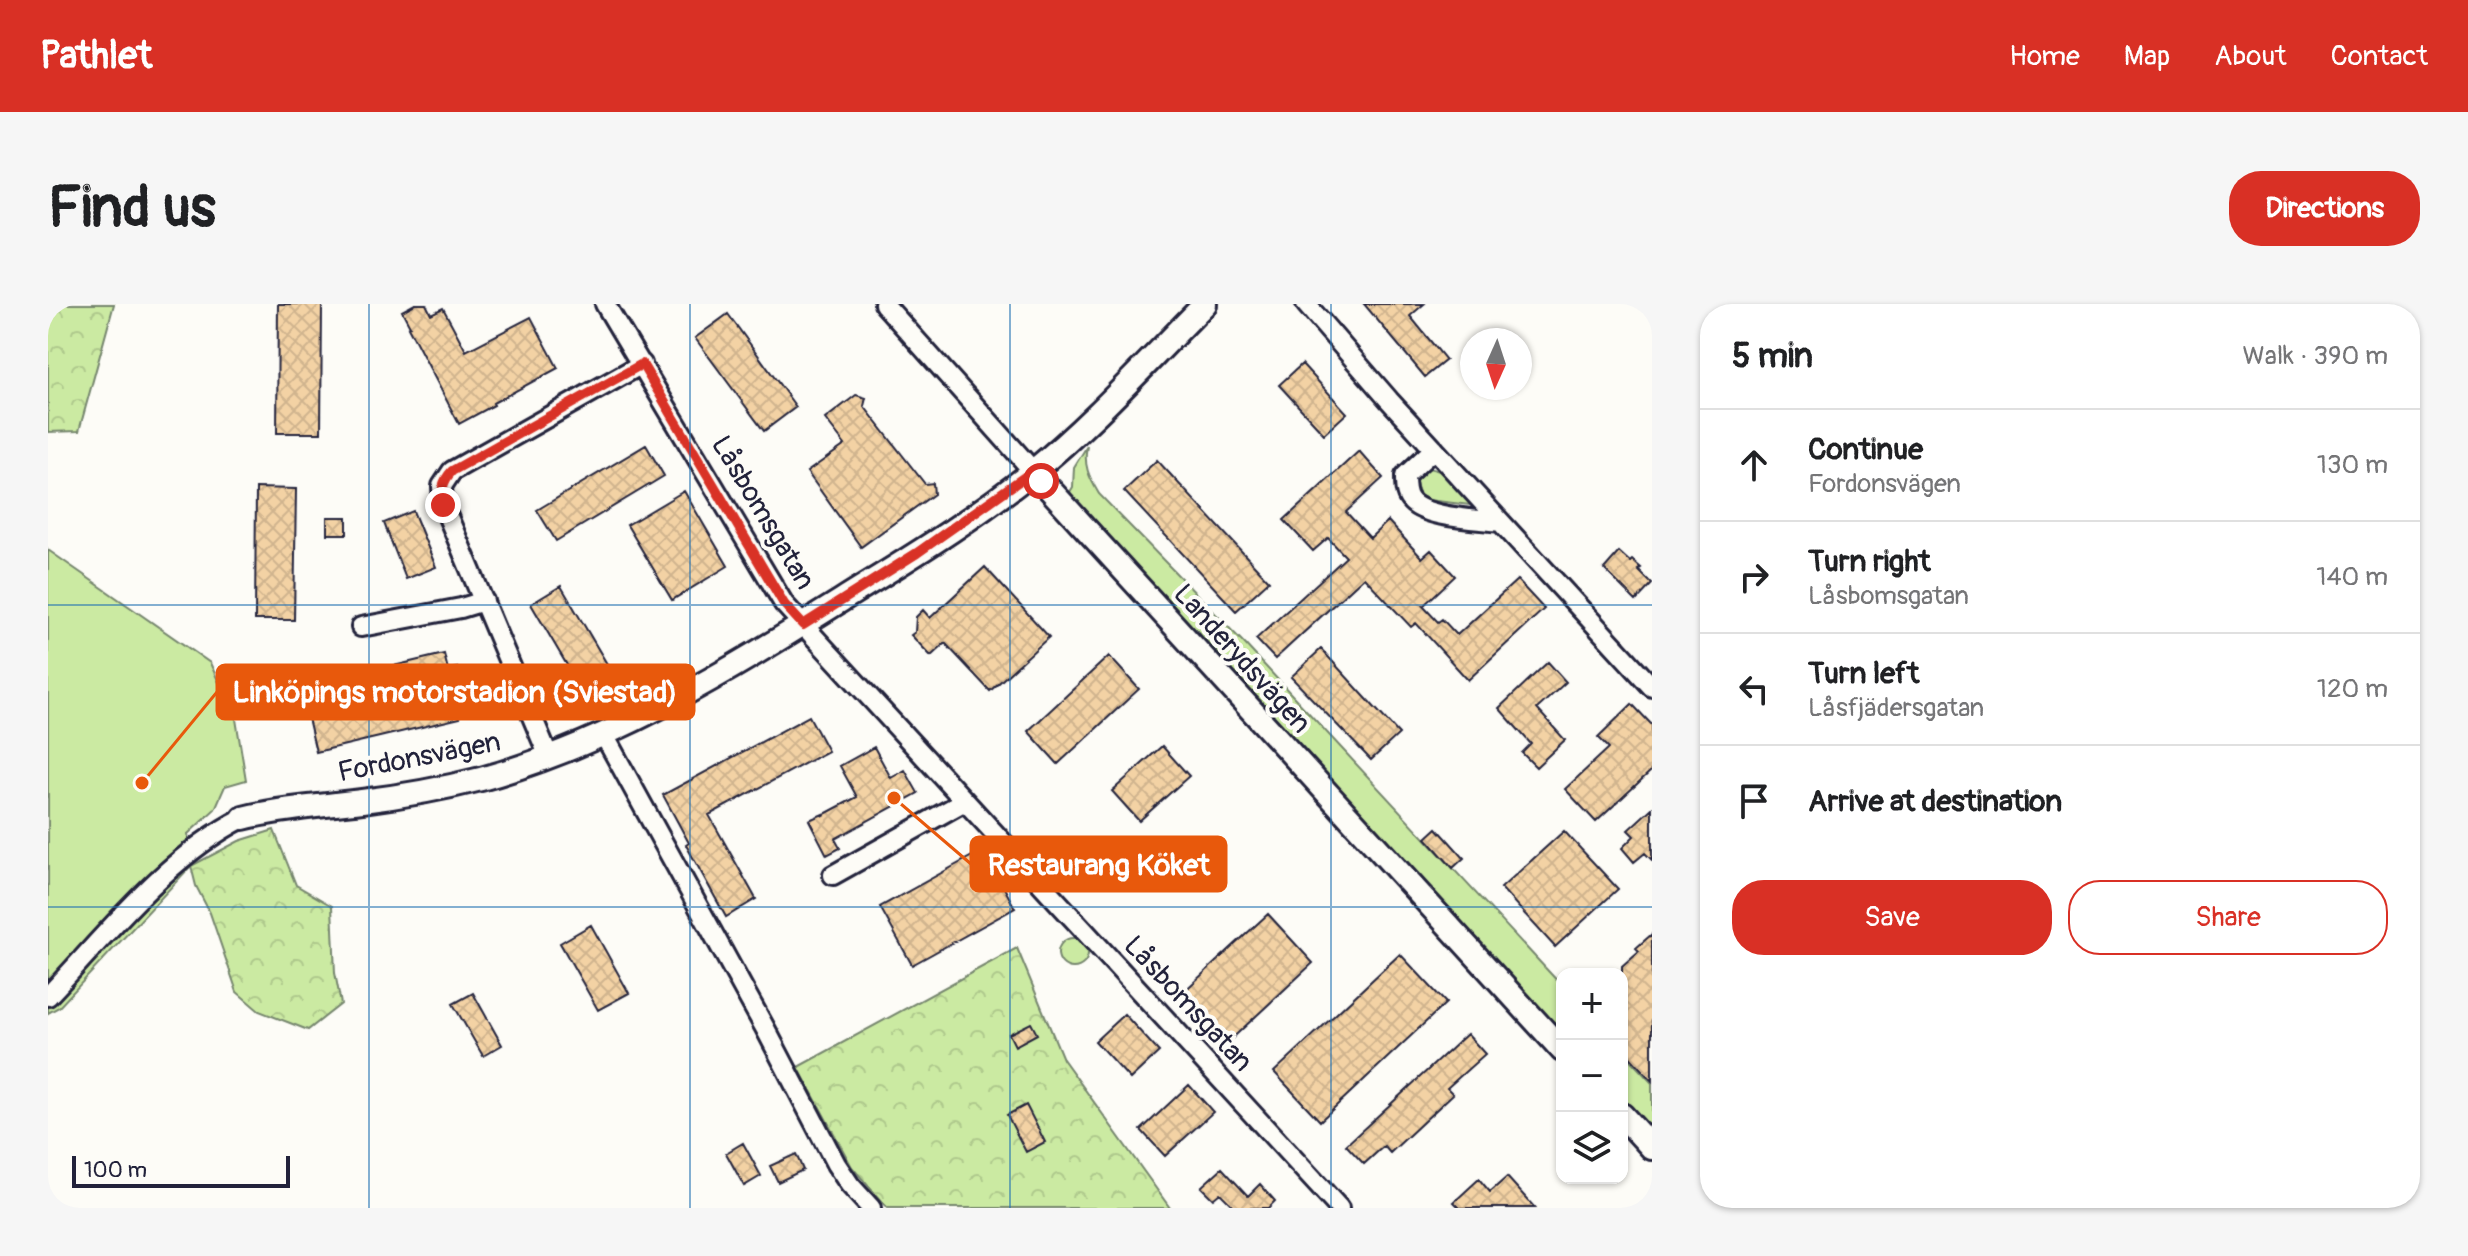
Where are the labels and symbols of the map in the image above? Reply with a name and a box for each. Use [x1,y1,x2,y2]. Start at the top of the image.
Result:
north arrow [1460,328,1532,400]
street label: Låsbomsgatan [703,429,822,596]
route start [1023,463,1059,499]
route end [425,487,461,523]
street label: Landerydsvägen [1166,577,1318,741]
callout: Linköpings motorstadion (Sviestad) [217,665,694,719]
text: Linköpings motorstadion (Sviestad) [233,674,677,711]
street label: Fordonsvägen [335,725,503,790]
callout: Restaurang Köket [971,837,1226,891]
text: Restaurang Köket [988,847,1211,884]
street label: Låsbomsgatan [1116,929,1260,1079]
scale bar [72,1152,290,1188]

